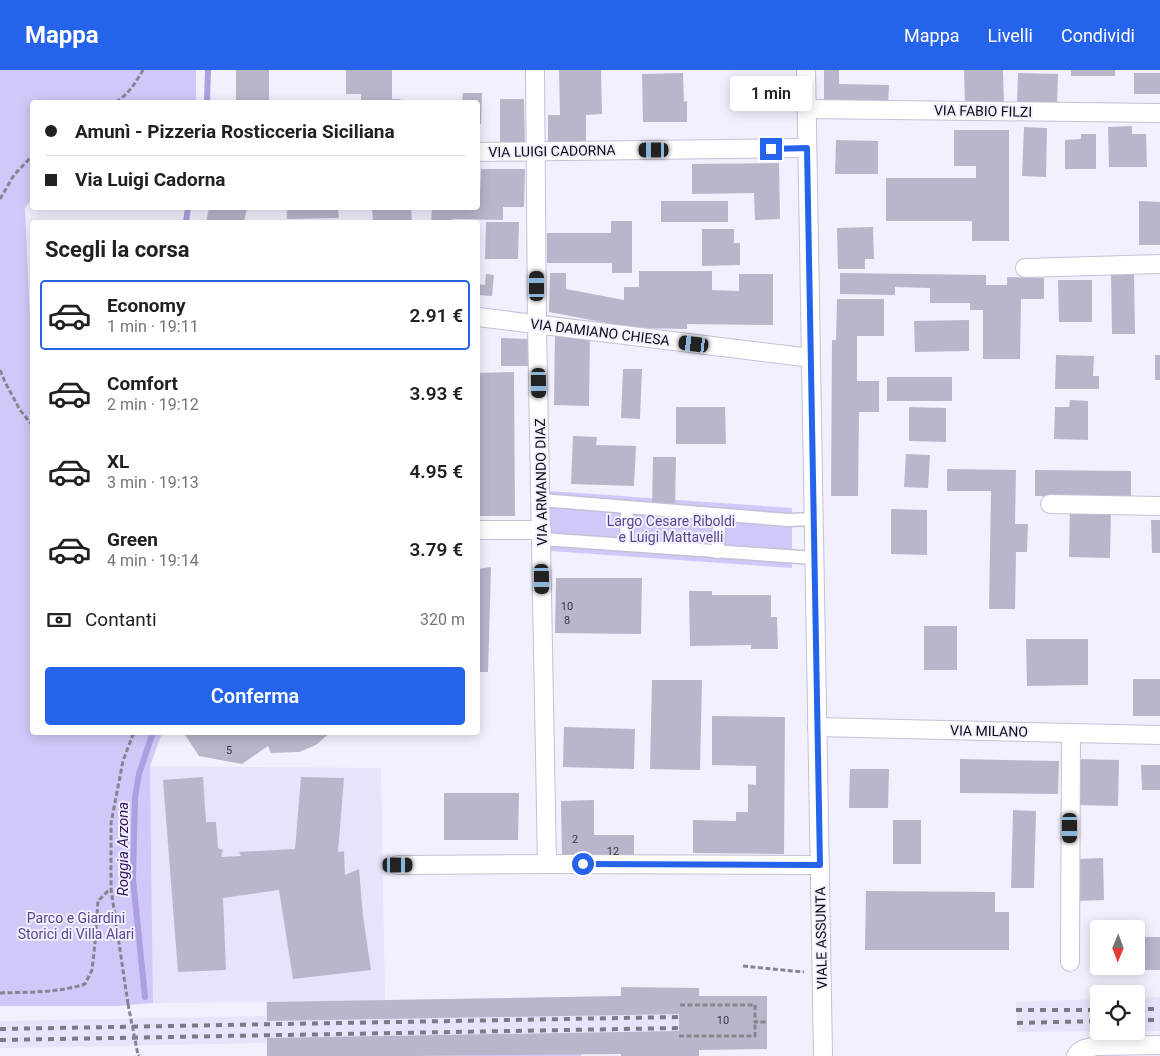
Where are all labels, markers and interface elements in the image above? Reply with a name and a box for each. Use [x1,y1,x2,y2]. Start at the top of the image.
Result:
text: Mappa [25,21,99,49]
text: Mappa [904,25,960,46]
text: Livelli [988,25,1033,46]
text: Condividi [1061,25,1135,46]
callout: 1 min [730,77,812,112]
text: 1 min [751,84,791,103]
street label: VIA FABIO FILZI [934,102,1032,120]
text: Amunì - Pizzeria Rosticceria Siciliana [75,120,395,143]
route end [760,138,782,160]
street label: VIA LUIGI CADORNA [488,142,616,160]
car [639,143,669,158]
text: Via Luigi Cadorna [75,168,225,191]
text: Scegli la corsa [45,237,190,262]
car [529,271,544,301]
icon: car [47,293,92,338]
text: Economy [107,294,186,317]
text: 2.91 € [409,304,463,327]
street label: VIA DAMIANO CHIESA [529,316,671,348]
text: 1 min · 19:11 [107,317,199,336]
car [678,335,709,353]
car [531,368,546,398]
icon: car [47,371,92,416]
text: Comfort [107,372,178,395]
text: 3.93 € [409,382,463,405]
text: 2 min · 19:12 [107,395,199,414]
street label: VIA ARMANDO DIAZ [532,418,550,546]
icon: car [47,449,92,494]
text: XL [107,450,129,473]
text: 4.95 € [409,460,463,483]
text: 3 min · 19:13 [107,473,199,492]
park label: Largo Cesare Riboldi e Luigi Mattavelli [607,513,735,545]
icon: car [47,527,92,572]
text: Green [107,528,158,551]
text: 3.79 € [409,538,463,561]
text: 4 min · 19:14 [107,551,199,570]
car [534,564,549,594]
house number: 10 [561,600,573,613]
icon: cash [45,606,73,634]
text: Contanti [85,608,157,631]
text: 320 m [420,610,465,629]
house number: 8 [564,614,570,627]
button: Conferma [45,667,465,725]
street label: VIA MILANO [950,722,1028,740]
house number: 5 [226,744,232,757]
water label: Roggia Arzona [114,802,132,896]
car [1062,813,1077,843]
house number: 2 [572,833,578,846]
house number: 12 [607,845,619,858]
route start [572,853,594,875]
car [383,858,413,873]
street label: VIALE ASSUNTA [812,887,830,989]
park label: Parco e Giardini Storici di Villa Alari [18,910,134,942]
north arrow [1090,920,1145,975]
map controls [1090,920,1145,1040]
button: locate [1090,985,1145,1040]
house number: 10 [717,1014,729,1027]

